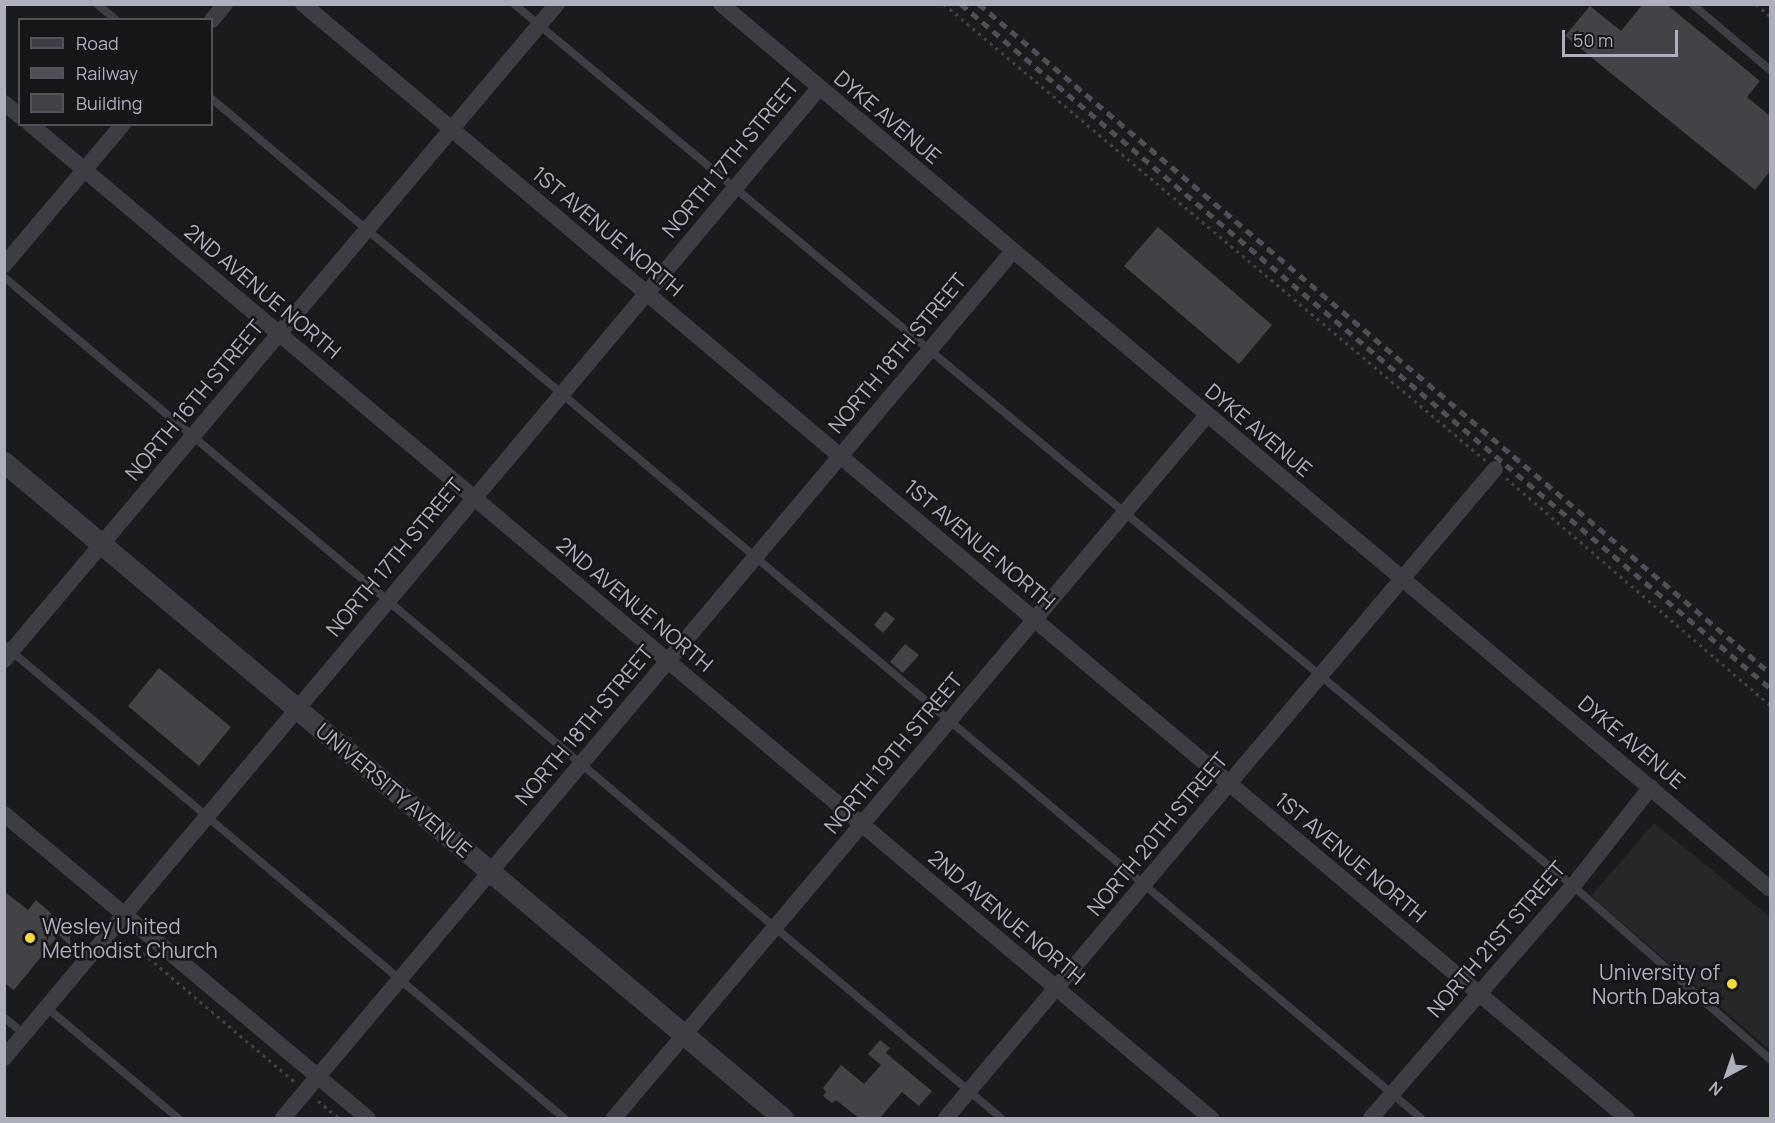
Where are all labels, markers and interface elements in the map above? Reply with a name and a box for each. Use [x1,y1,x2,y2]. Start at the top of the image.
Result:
legend [18,18,213,126]
scale bar [1565,18,1680,56]
text: 50 m [1573,28,1613,52]
text: Road [76,31,119,55]
text: Railway [76,61,138,85]
street label: DYKE AVENUE [830,65,946,169]
street label: NORTH 17TH STREET [656,74,804,242]
text: Building [76,91,142,115]
street label: 1ST AVENUE NORTH [527,160,689,302]
street label: 2ND AVENUE NORTH [180,218,346,364]
street label: NORTH 18TH STREET [823,268,971,438]
street label: NORTH 16TH STREET [120,315,268,485]
street label: DYKE AVENUE [1201,378,1317,482]
street label: NORTH 17TH STREET [320,473,468,641]
street label: 1ST AVENUE NORTH [899,473,1061,615]
street label: 2ND AVENUE NORTH [552,531,718,677]
street label: NORTH 18TH STREET [510,640,658,810]
street label: NORTH 19TH STREET [819,668,967,838]
street label: DYKE AVENUE [1574,690,1690,794]
street label: UNIVERSITY AVENUE [311,717,477,863]
street label: NORTH 20TH STREET [1081,747,1233,921]
street label: 1ST AVENUE NORTH [1270,786,1432,928]
street label: 2ND AVENUE NORTH [924,844,1090,990]
street label: NORTH 21ST STREET [1421,856,1571,1022]
place label: Wesley United Methodist Church [42,913,218,963]
marker: Wesley United Methodist Church [23,931,37,945]
place label: University of North Dakota [1592,959,1720,1009]
marker: University of North Dakota [1725,977,1739,991]
north arrow [1697,1045,1757,1105]
text: N [1704,1077,1727,1101]

